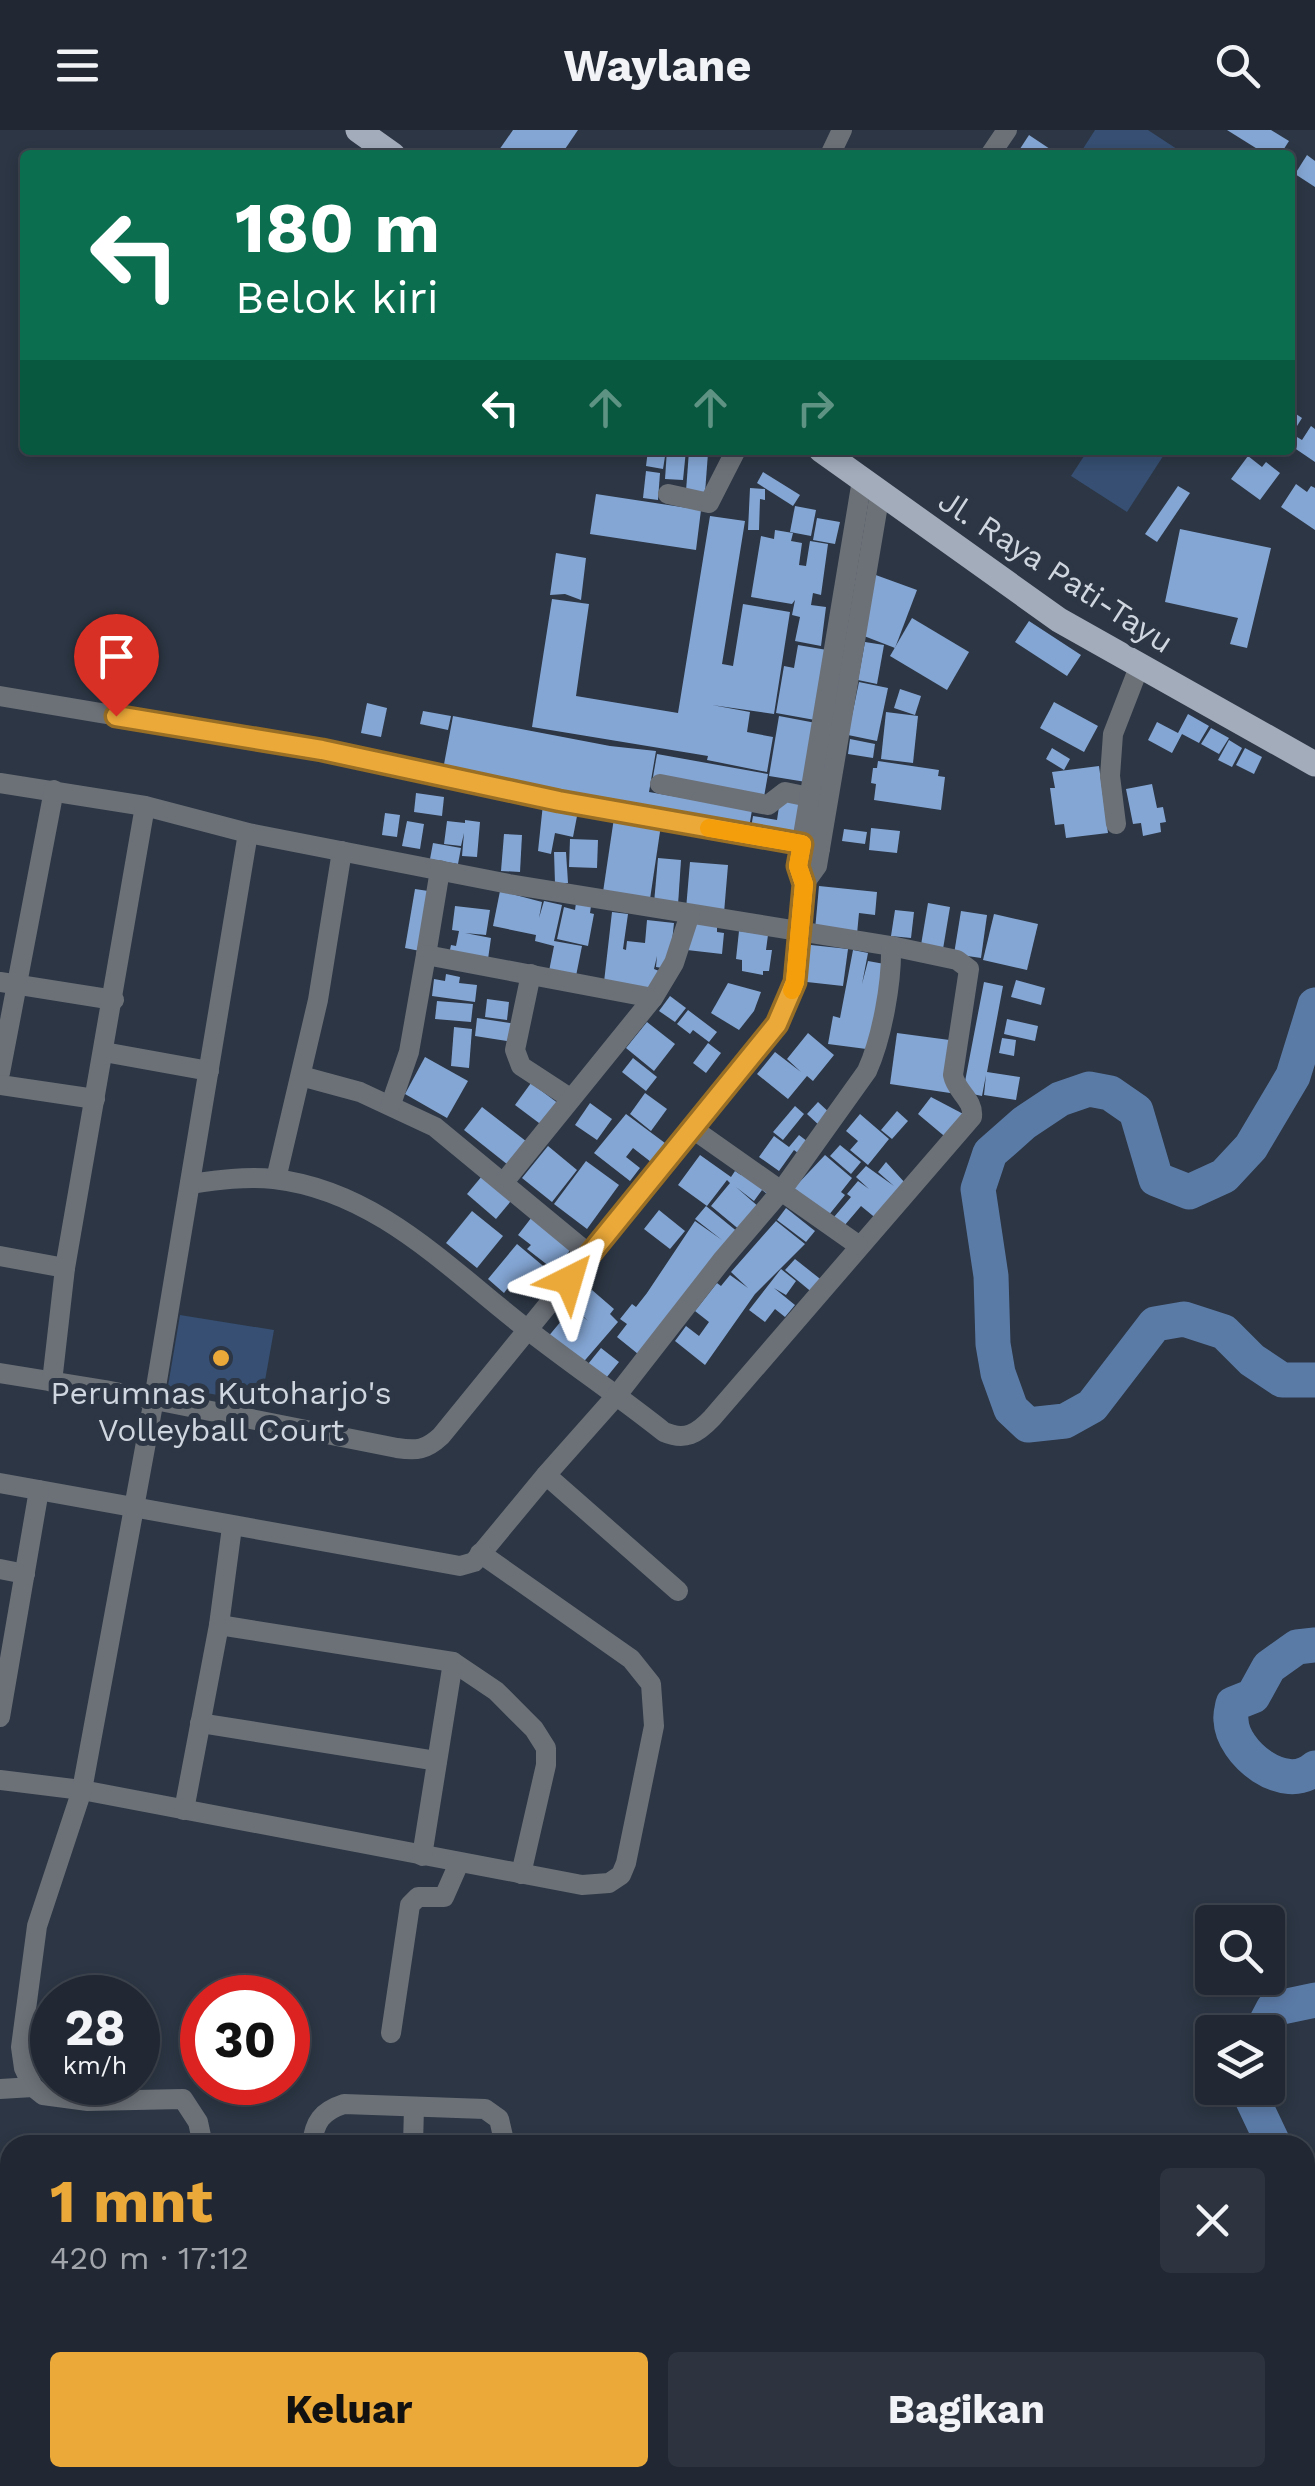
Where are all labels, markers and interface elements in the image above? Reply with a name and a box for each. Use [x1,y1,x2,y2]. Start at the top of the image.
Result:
icon: menu [50,38,105,93]
icon: search [1210,38,1265,93]
text: Waylane [563,39,752,92]
text: 180 m [235,187,440,269]
icon: left [70,190,200,320]
text: Belok kiri [235,271,439,324]
icon: left [473,380,528,435]
icon: ahead [578,380,633,435]
icon: ahead [683,380,738,435]
icon: right [788,380,843,435]
street label: Jl. Raya Pati-Tayu [932,481,1180,661]
pin [74,614,159,717]
icon: arrive [89,629,144,684]
position arrow [517,1228,621,1332]
marker: Perumnas Kutoharjo's Volleyball Court [210,1347,232,1369]
place label: Perumnas Kutoharjo's Volleyball Court [50,1374,392,1449]
map controls [1195,1905,1285,2105]
button: search [1195,1905,1285,1995]
speed limit sign: 30 [180,1975,310,2105]
text: 28 [64,1998,126,2057]
button: layers [1195,2015,1285,2105]
text: km/h [63,2051,127,2080]
text: 1 mnt [50,2166,213,2237]
button: close [1160,2168,1265,2273]
text: 420 m · 17:12 [50,2239,249,2277]
button: Keluar [50,2352,648,2467]
button: Bagikan [668,2352,1265,2467]

